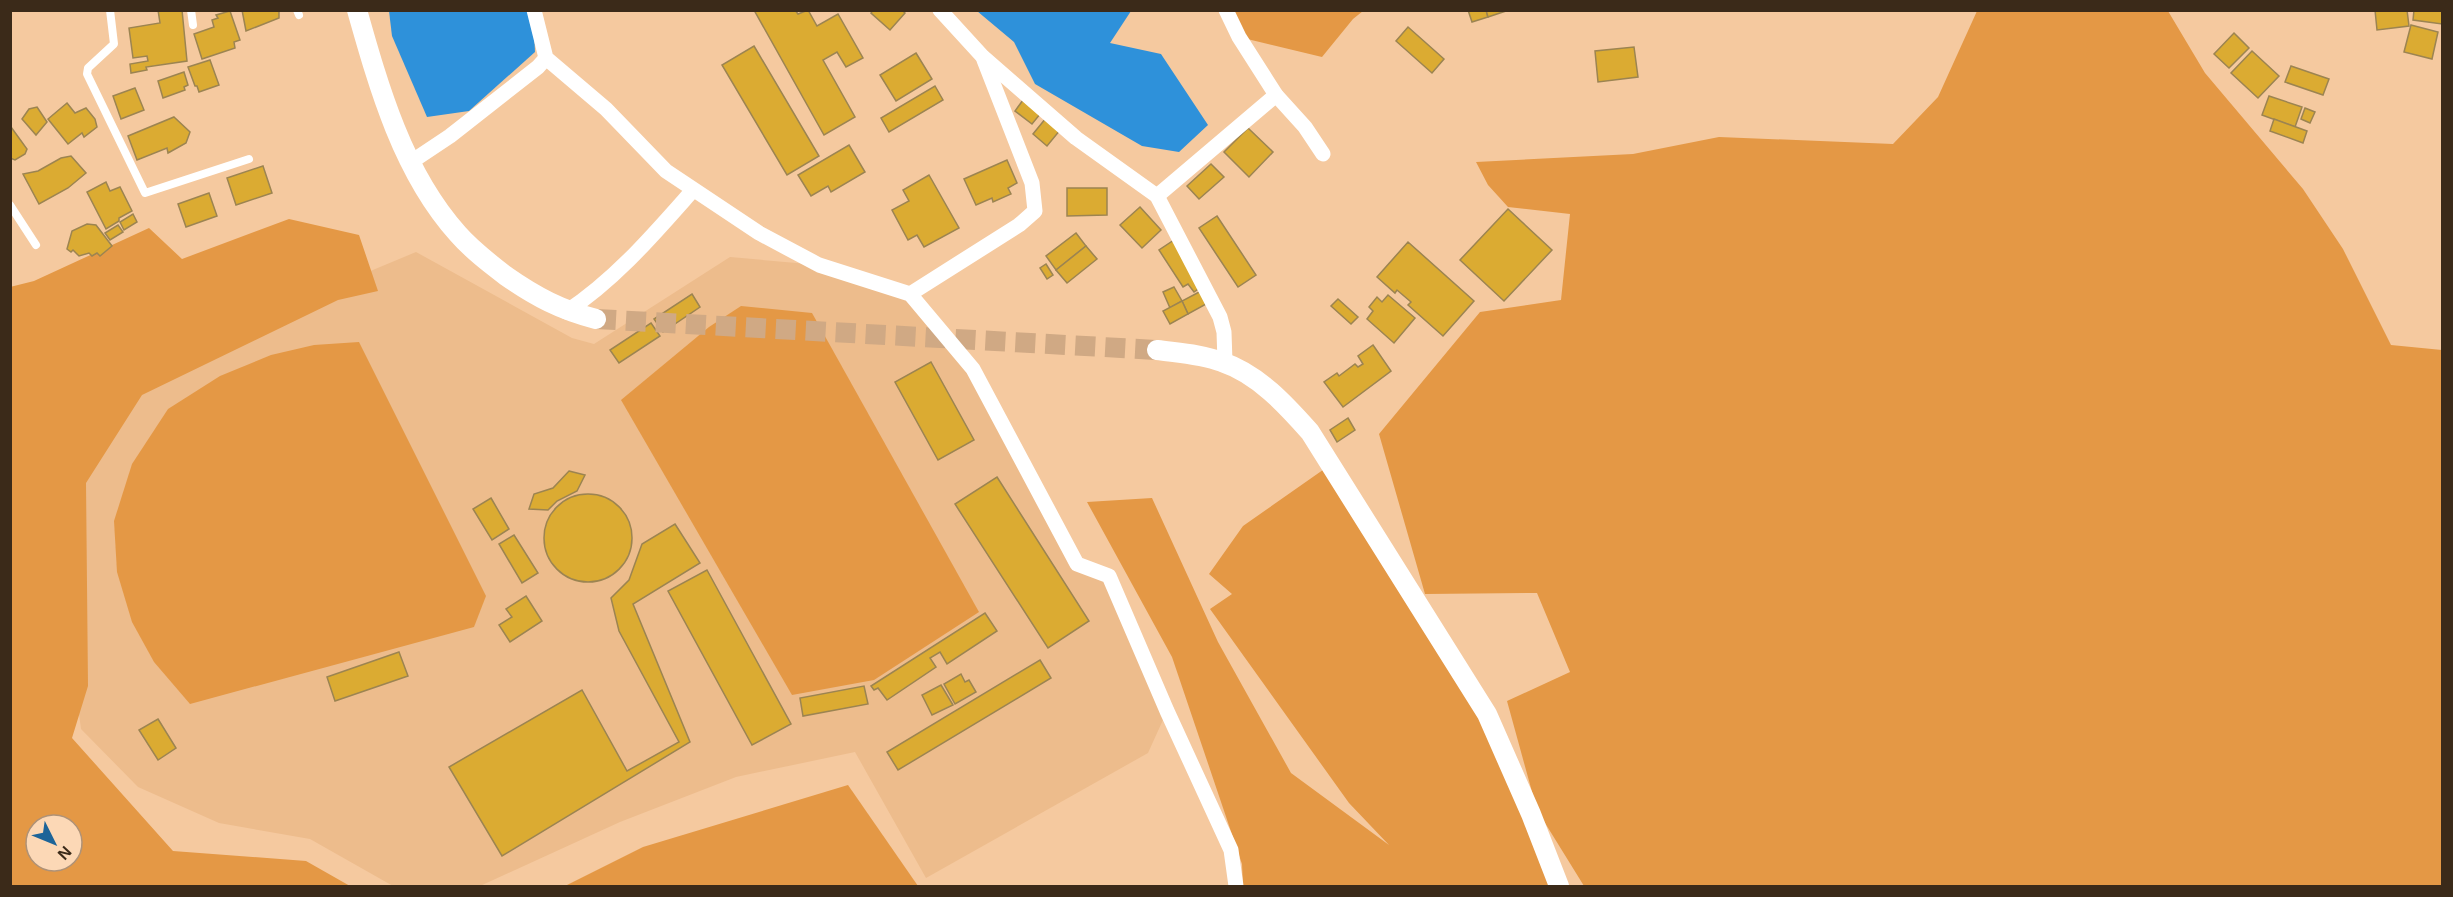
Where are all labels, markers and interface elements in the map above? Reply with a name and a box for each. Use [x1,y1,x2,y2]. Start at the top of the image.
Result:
north arrow [24,813,84,873]
text: N [54,843,75,863]

